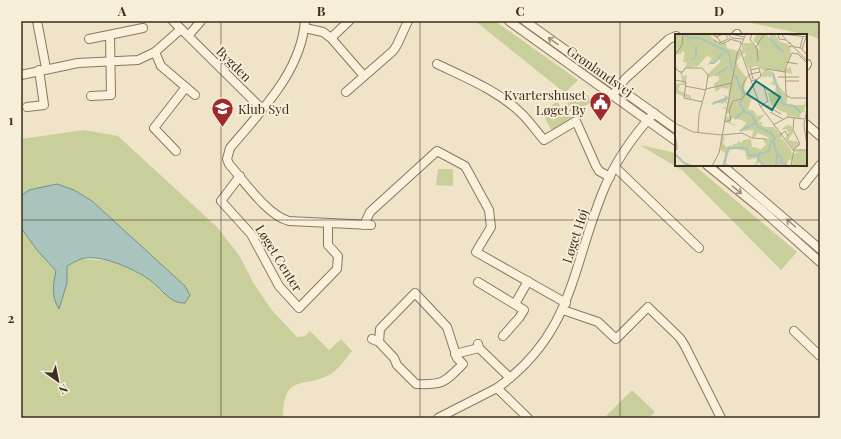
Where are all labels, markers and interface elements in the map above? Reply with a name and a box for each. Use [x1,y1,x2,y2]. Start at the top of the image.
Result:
text: A [117,2,127,19]
text: B [317,2,326,19]
text: C [515,2,525,19]
text: D [714,2,724,19]
inset map [675,34,807,166]
one-way arrow [548,37,559,45]
street label: Bygden [213,42,256,85]
street label: Grønlandsvej [564,42,637,100]
place label: Kvartershuset Løget By [504,86,586,118]
public building icon: Kvartershuset Løget By [588,89,614,122]
school or university icon: Klub Syd [210,96,236,129]
place label: Klub Syd [238,100,290,117]
text: 1 [9,111,14,128]
one-way arrow [732,185,743,194]
street label: Løget Høj [558,207,591,265]
one-way arrow [786,218,796,228]
street label: Løget Center [252,221,307,295]
text: 2 [8,309,15,326]
north arrow [38,361,78,401]
text: N [56,381,71,398]

